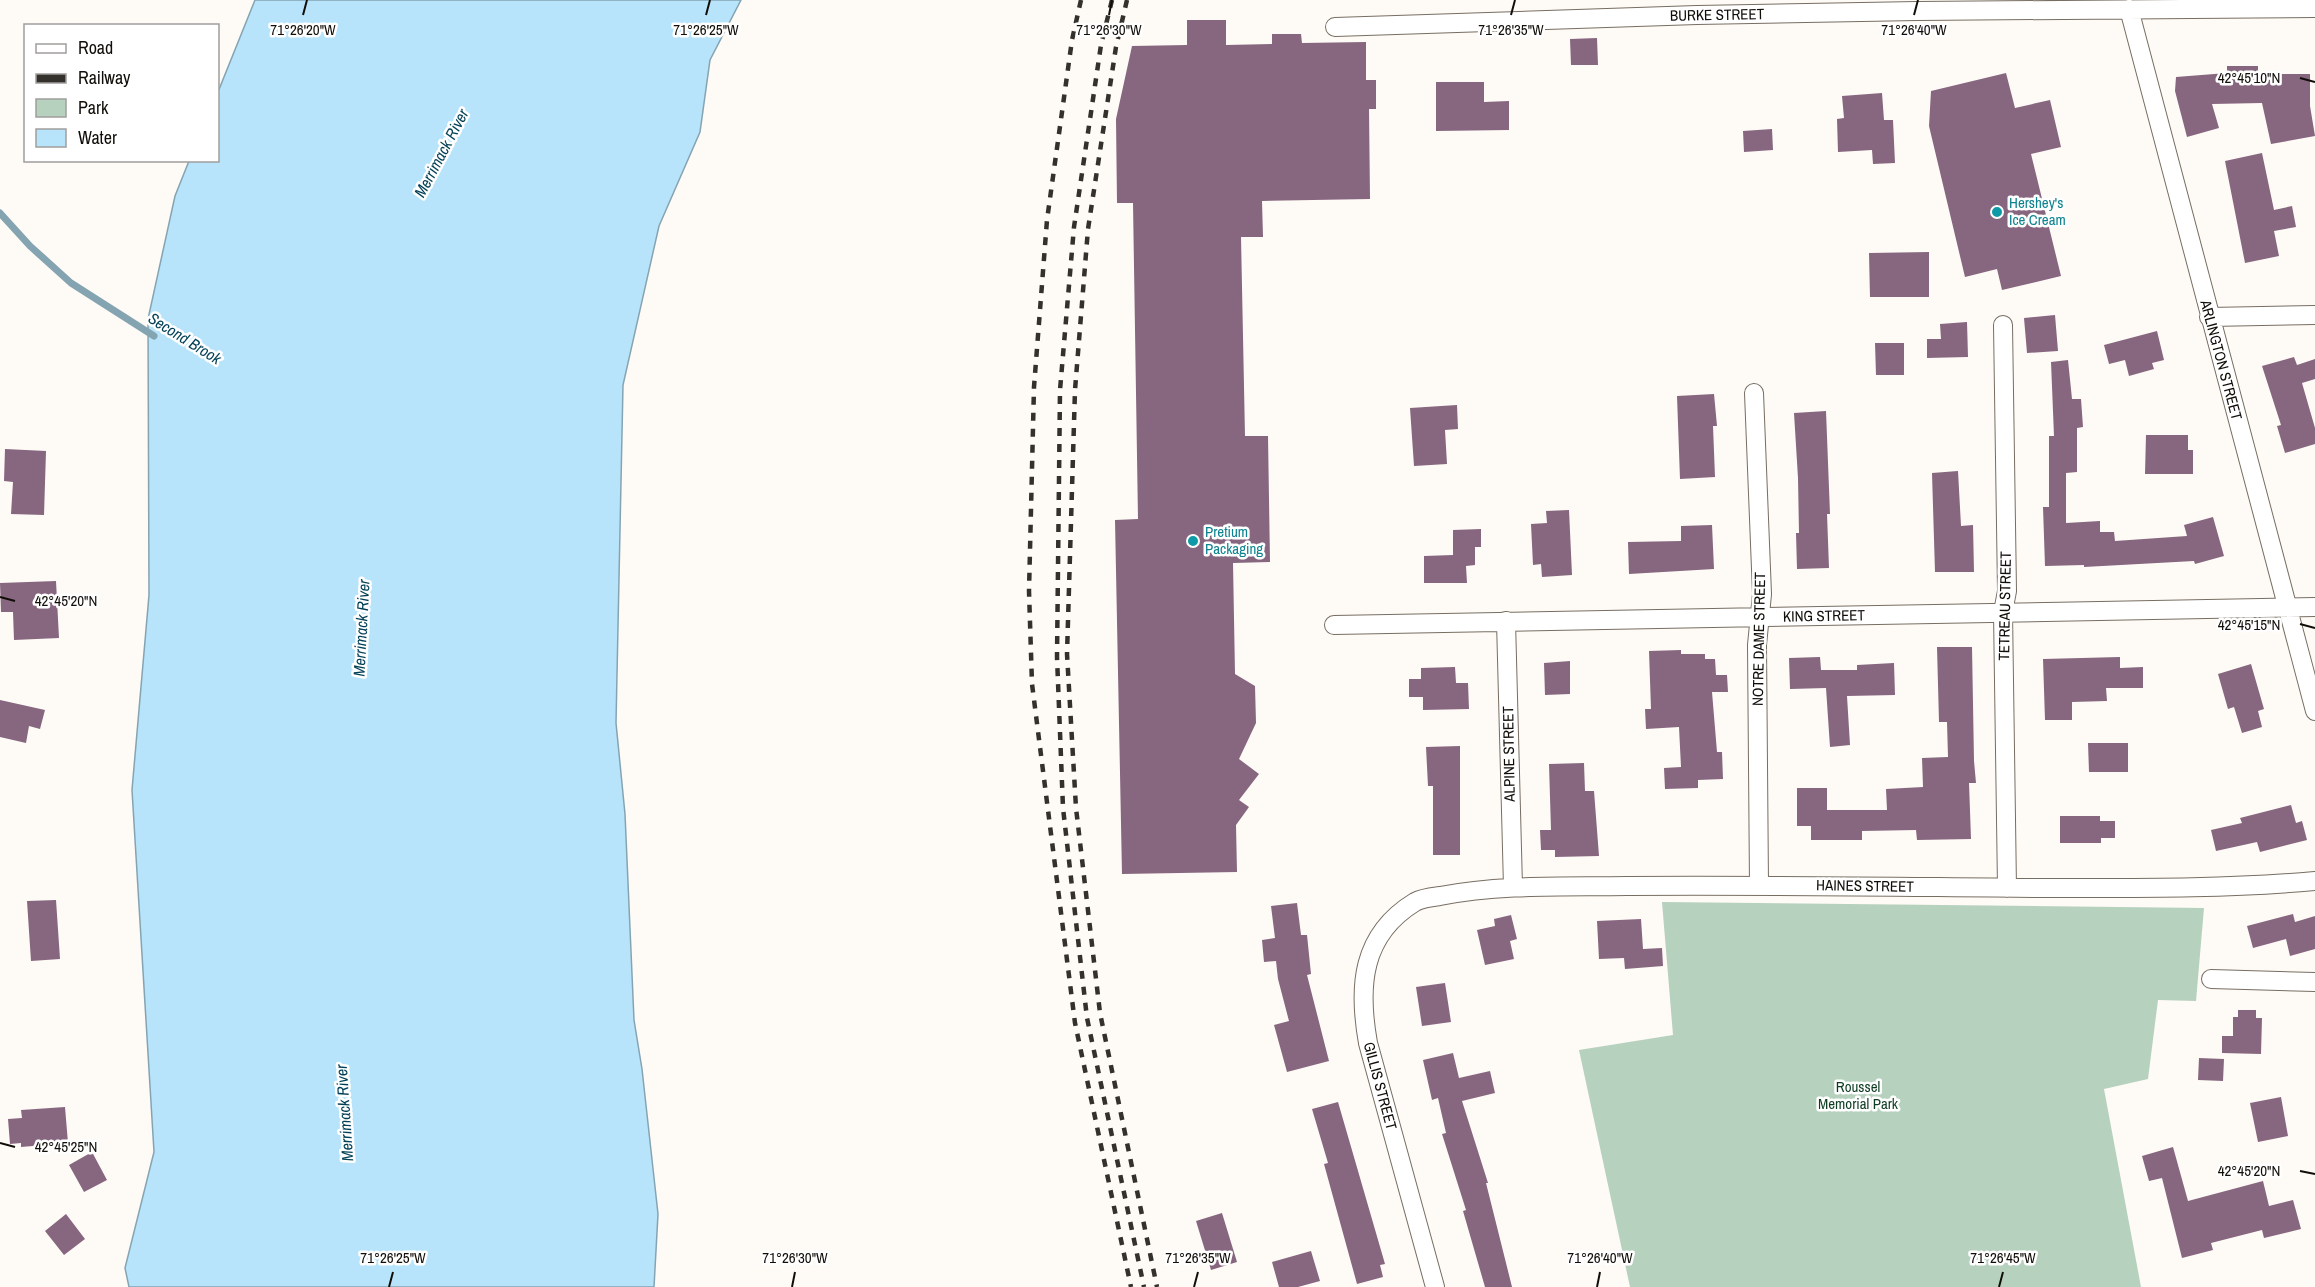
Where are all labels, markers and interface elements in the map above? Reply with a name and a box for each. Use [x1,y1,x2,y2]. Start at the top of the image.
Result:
street label: BURKE STREET [1670,3,1765,26]
text: 71°26'20"W [270,19,336,40]
text: 71°26'25"W [673,19,739,40]
text: 71°26'30"W [1076,19,1142,40]
text: 71°26'35"W [1478,19,1544,40]
text: 71°26'40"W [1881,19,1947,40]
legend [24,24,219,162]
text: Road [78,35,113,60]
text: Railway [78,65,131,90]
text: 42°45'10"N [2218,67,2280,88]
text: Park [78,95,109,120]
water label: Merrimack River [409,104,474,201]
text: Water [78,125,117,150]
place label: Hershey's Ice Cream [2009,192,2066,230]
marker: Hershey's Ice Cream [1990,205,2004,219]
street label: ARLINGTON STREET [2195,297,2248,423]
water label: Second Brook [144,307,226,369]
place label: Pretium Packaging [1205,521,1263,559]
marker: Pretium Packaging [1186,534,1200,548]
street label: TETREAU STREET [1993,551,2016,661]
street label: NOTRE DAME STREET [1747,571,1770,706]
water label: Merrimack River [347,578,375,677]
text: 42°45'20"N [35,590,97,611]
street label: KING STREET [1783,604,1866,627]
text: 42°45'15"N [2218,614,2280,635]
street label: ALPINE STREET [1497,705,1520,803]
street label: HAINES STREET [1816,874,1915,897]
street label: GILLIS STREET [1359,1040,1402,1133]
water label: Merrimack River [330,1063,358,1162]
park label: Roussel Memorial Park [1818,1076,1899,1114]
text: 42°45'25"N [35,1136,97,1157]
text: 42°45'20"N [2218,1160,2280,1181]
text: 71°26'25"W [360,1247,426,1268]
text: 71°26'30"W [762,1247,828,1268]
text: 71°26'35"W [1165,1247,1231,1268]
text: 71°26'40"W [1567,1247,1633,1268]
text: 71°26'45"W [1970,1247,2036,1268]

